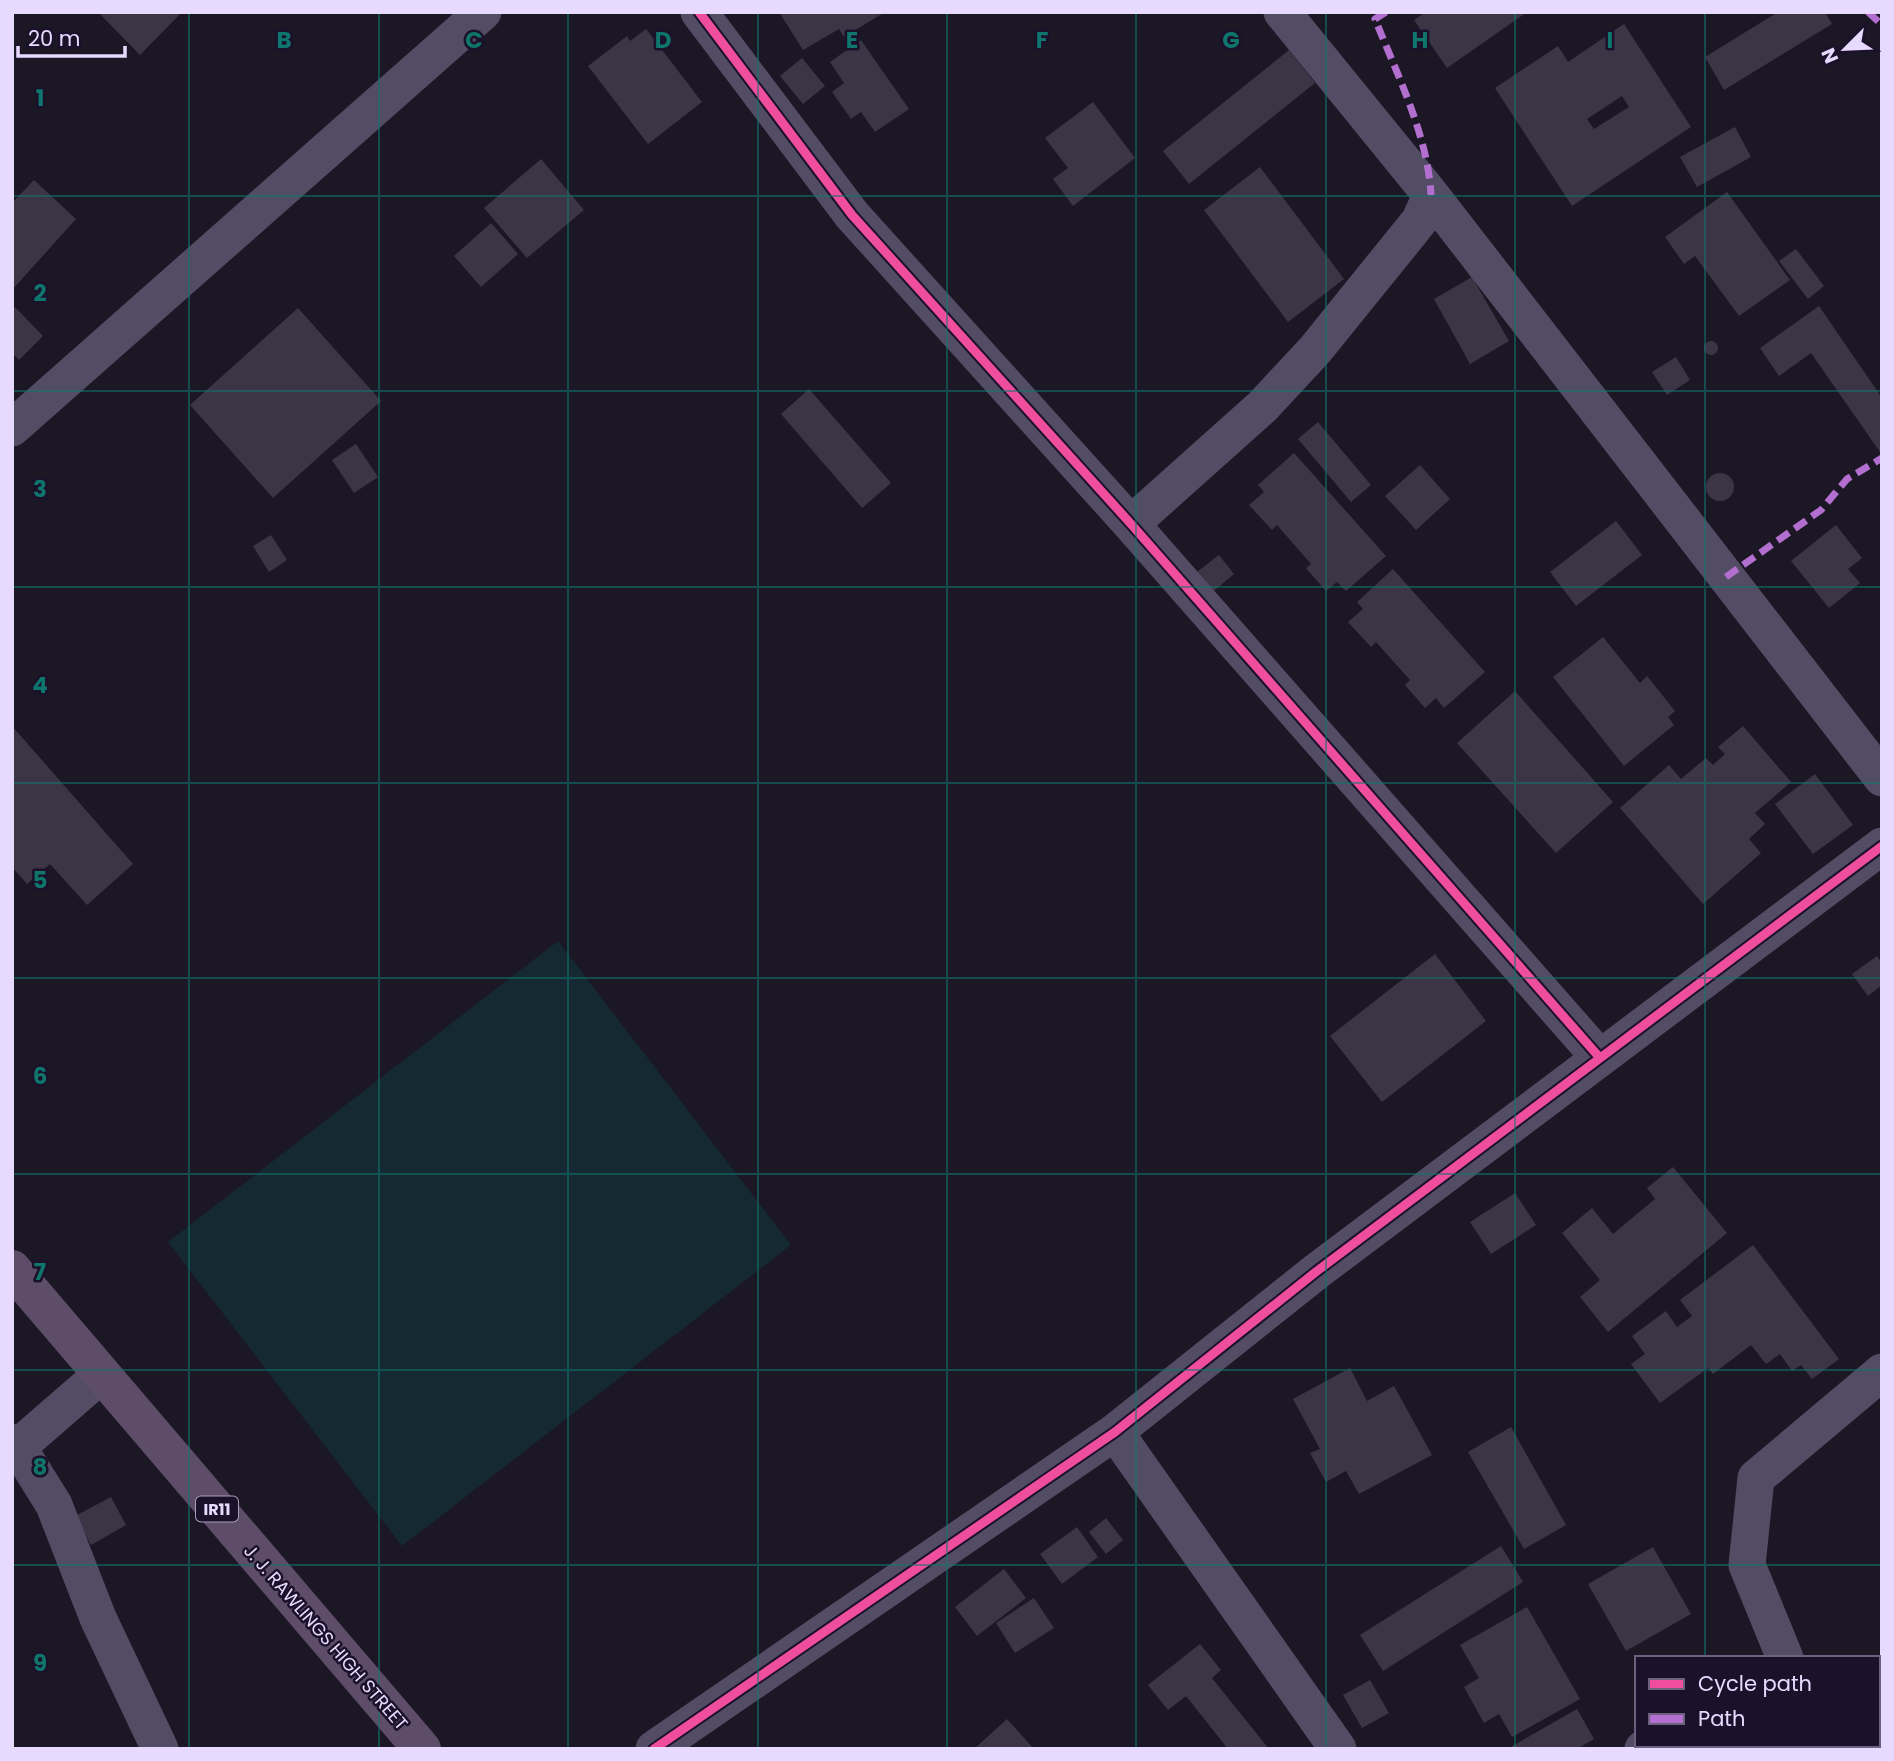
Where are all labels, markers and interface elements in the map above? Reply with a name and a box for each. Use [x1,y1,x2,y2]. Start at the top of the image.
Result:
scale bar [18,14,124,58]
north arrow [1810,14,1880,84]
text: 20 m [28,24,81,53]
text: B [276,24,292,56]
text: C [465,24,483,56]
text: D [655,24,671,56]
text: E [846,24,858,56]
text: F [1036,24,1048,56]
text: G [1222,24,1240,56]
text: H [1412,24,1428,56]
text: I [1607,24,1613,56]
text: N [1815,44,1845,68]
text: 1 [36,82,44,114]
text: 2 [33,277,47,309]
text: 3 [33,473,47,505]
text: 4 [32,669,48,701]
text: 5 [33,864,47,896]
text: 6 [33,1060,47,1092]
text: 7 [34,1256,46,1288]
text: 8 [33,1451,47,1483]
road number: IR11 [196,1497,238,1522]
street label: J. J. RAWLINGS HIGH STREET [238,1539,414,1735]
text: 9 [33,1647,47,1679]
legend [1635,1656,1880,1747]
text: Cycle path [1698,1669,1812,1698]
text: Path [1698,1704,1745,1733]

